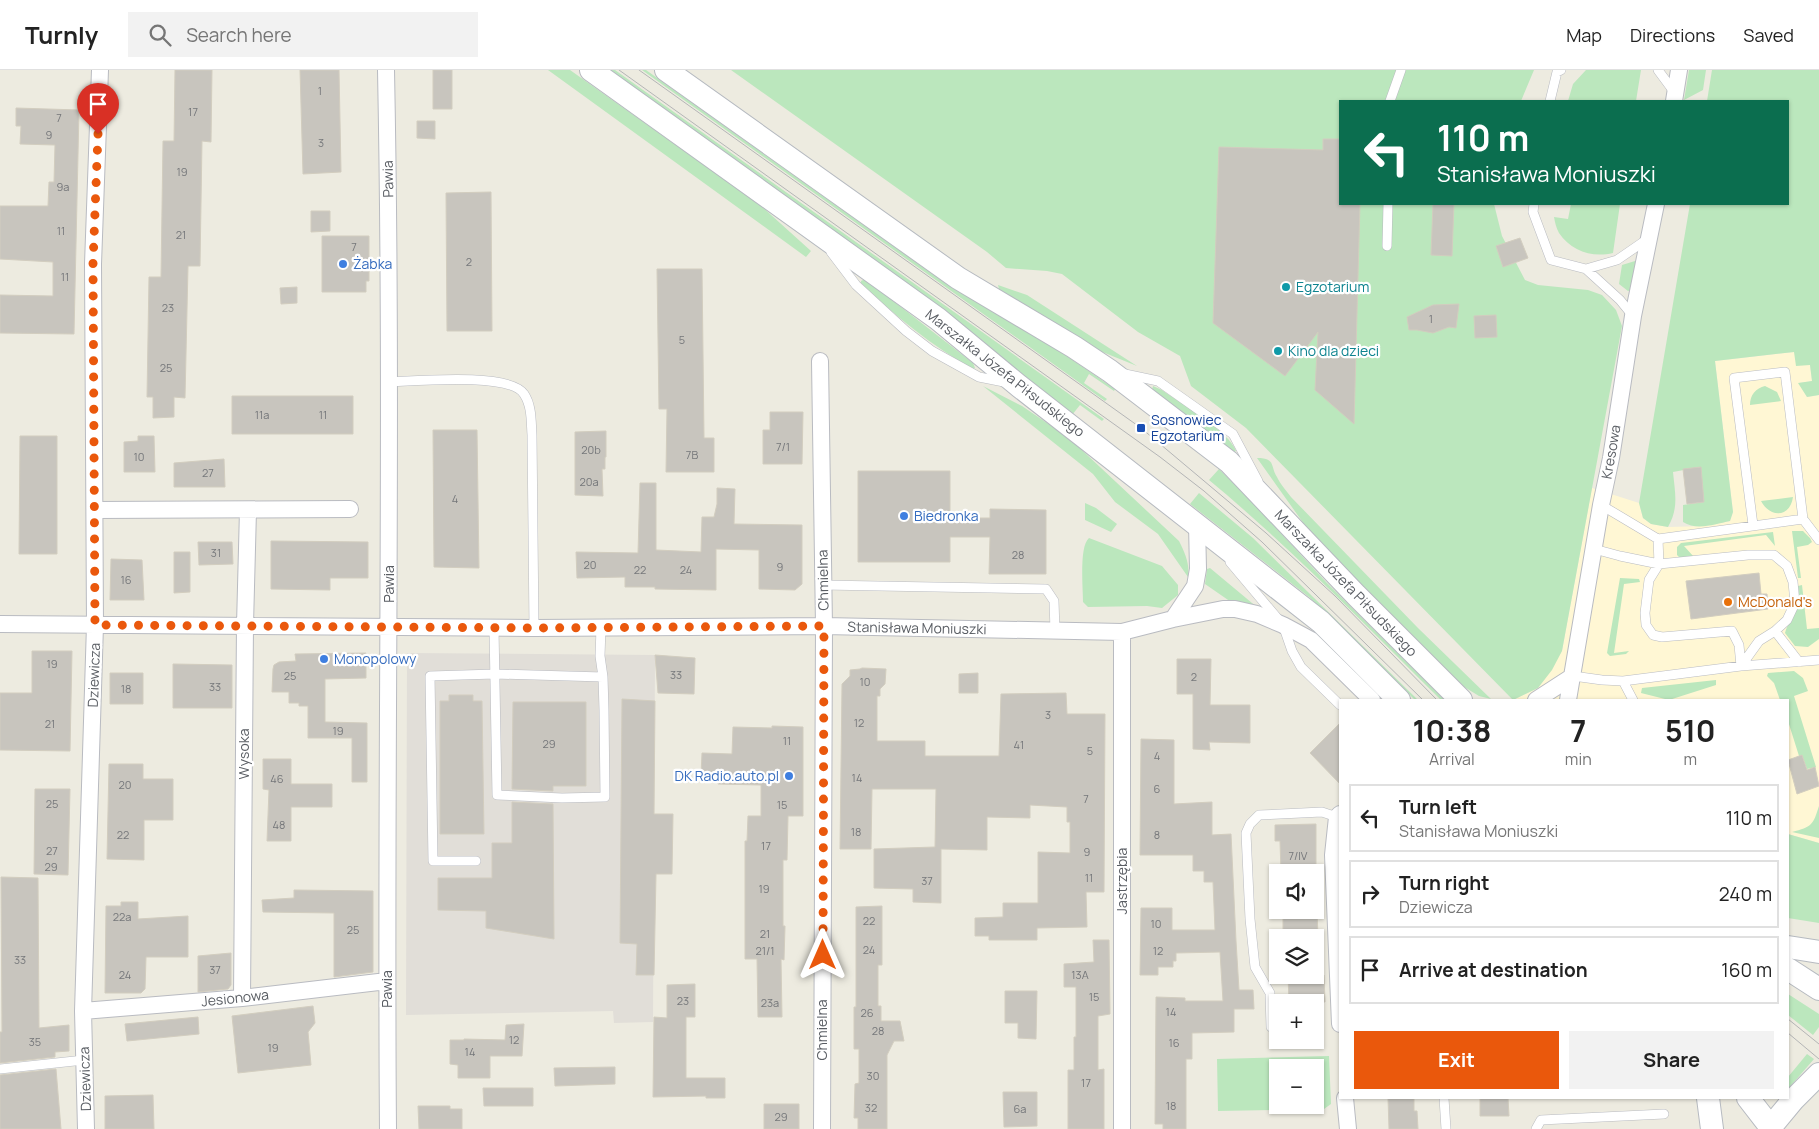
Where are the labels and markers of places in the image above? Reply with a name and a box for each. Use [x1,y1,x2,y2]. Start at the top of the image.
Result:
pin [77,83,119,134]
place label: Żabka [353,254,392,273]
marker: Żabka [337,258,349,270]
place label: Egzotarium [1296,277,1369,296]
marker: Egzotarium [1280,281,1292,293]
place label: Kino dla dzieci [1288,341,1379,360]
marker: Kino dla dzieci [1272,345,1284,357]
place label: Sosnowiec Egzotarium [1151,410,1224,445]
marker: Sosnowiec Egzotarium [1135,422,1147,434]
place label: Biedronka [914,506,979,525]
marker: Biedronka [898,510,910,522]
place label: McDonald's [1738,592,1812,611]
marker: McDonald's [1722,596,1734,608]
place label: Monopolowy [334,649,417,668]
marker: Monopolowy [318,653,330,665]
place label: DK Radio.auto.pl [675,766,779,785]
marker: DK Radio.auto.pl [783,770,795,782]

